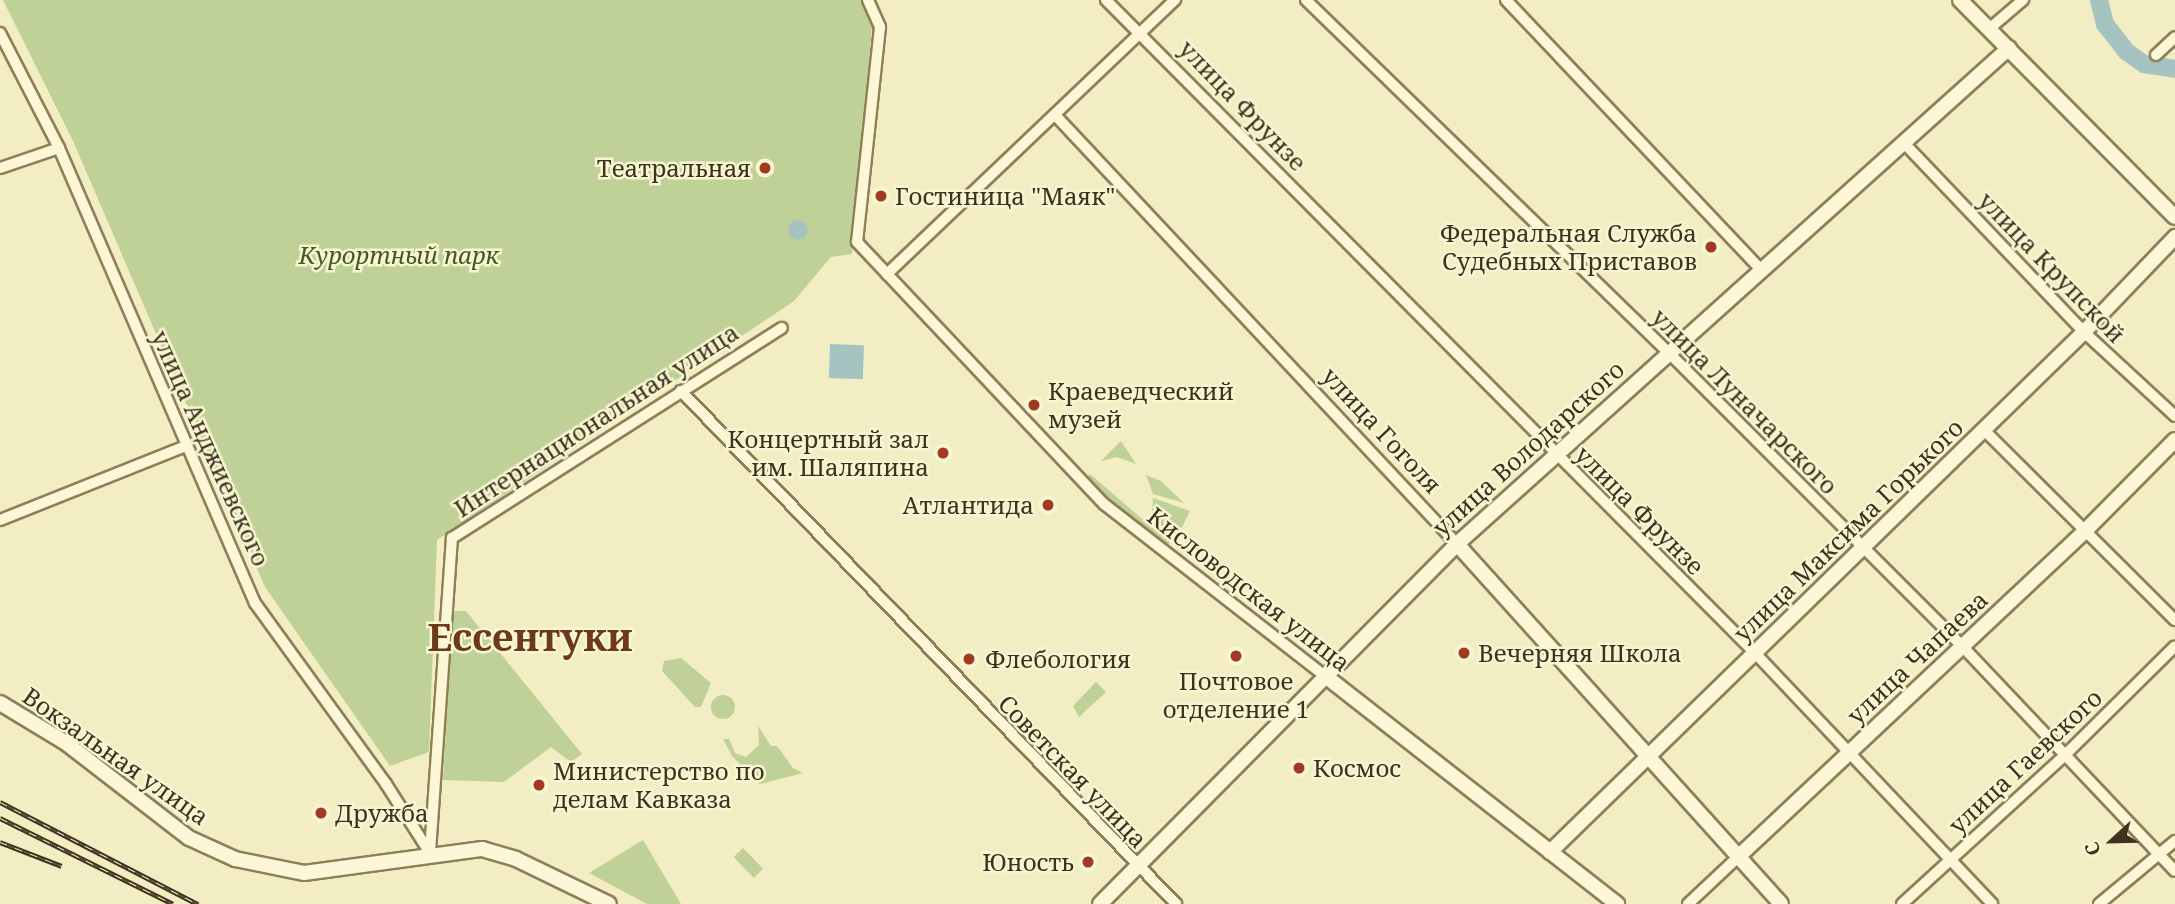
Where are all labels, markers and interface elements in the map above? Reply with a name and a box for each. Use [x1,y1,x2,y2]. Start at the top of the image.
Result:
street label: улица Фрунзе [1174,34,1312,176]
place label: Театральная [597,154,751,182]
marker: Театральная [757,160,773,176]
place label: Гостиница "Маяк" [895,182,1115,210]
street label: улица Крупской [1973,186,2131,348]
marker: Гостиница "Маяк" [873,188,889,204]
place label: Федеральная Служба Судебных Приставов [1440,219,1697,275]
marker: Федеральная Служба Судебных Приставов [1703,239,1719,255]
park label: Курортный парк [298,241,500,269]
street label: улица Луначарского [1646,302,1844,500]
street label: Интернациональная улица [448,317,744,523]
street label: улица Анджиевского [146,326,276,570]
street label: улица Володарского [1426,355,1630,541]
street label: улица Гоголя [1316,361,1448,499]
place label: Краеведческий музей [1048,377,1234,433]
marker: Краеведческий музей [1026,397,1042,413]
street label: улица Максима Горького [1727,413,1969,647]
place label: Концертный зал им. Шаляпина [727,425,929,481]
street label: улица Фрунзе [1570,440,1710,580]
marker: Концертный зал им. Шаляпина [935,445,951,461]
place label: Атлантида [902,491,1034,519]
marker: Атлантида [1040,497,1056,513]
street label: Кисловодская улица [1142,501,1356,677]
street label: улица Чапаева [1841,585,1993,729]
district label: Ессентуки [427,614,633,660]
place label: Вечерняя Школа [1478,639,1682,667]
place label: Флебология [985,645,1131,673]
marker: Вечерняя Школа [1456,645,1472,661]
marker: Почтовое отделение 1 [1228,648,1244,664]
marker: Флебология [959,649,979,669]
place label: Почтовое отделение 1 [1163,667,1309,723]
street label: Вокзальная улица [18,681,214,831]
street label: улица Гаевского [1942,683,2108,839]
street label: Советская улица [993,689,1153,853]
place label: Космос [1313,754,1401,782]
place label: Министерство по делам Кавказа [553,757,765,813]
marker: Космос [1291,760,1307,776]
marker: Министерство по делам Кавказа [531,777,547,793]
place label: Дружба [335,799,429,827]
marker: Дружба [313,805,329,821]
north arrow [2077,806,2147,876]
text: С [2078,838,2107,860]
place label: Юность [982,848,1074,876]
marker: Юность [1080,854,1096,870]

